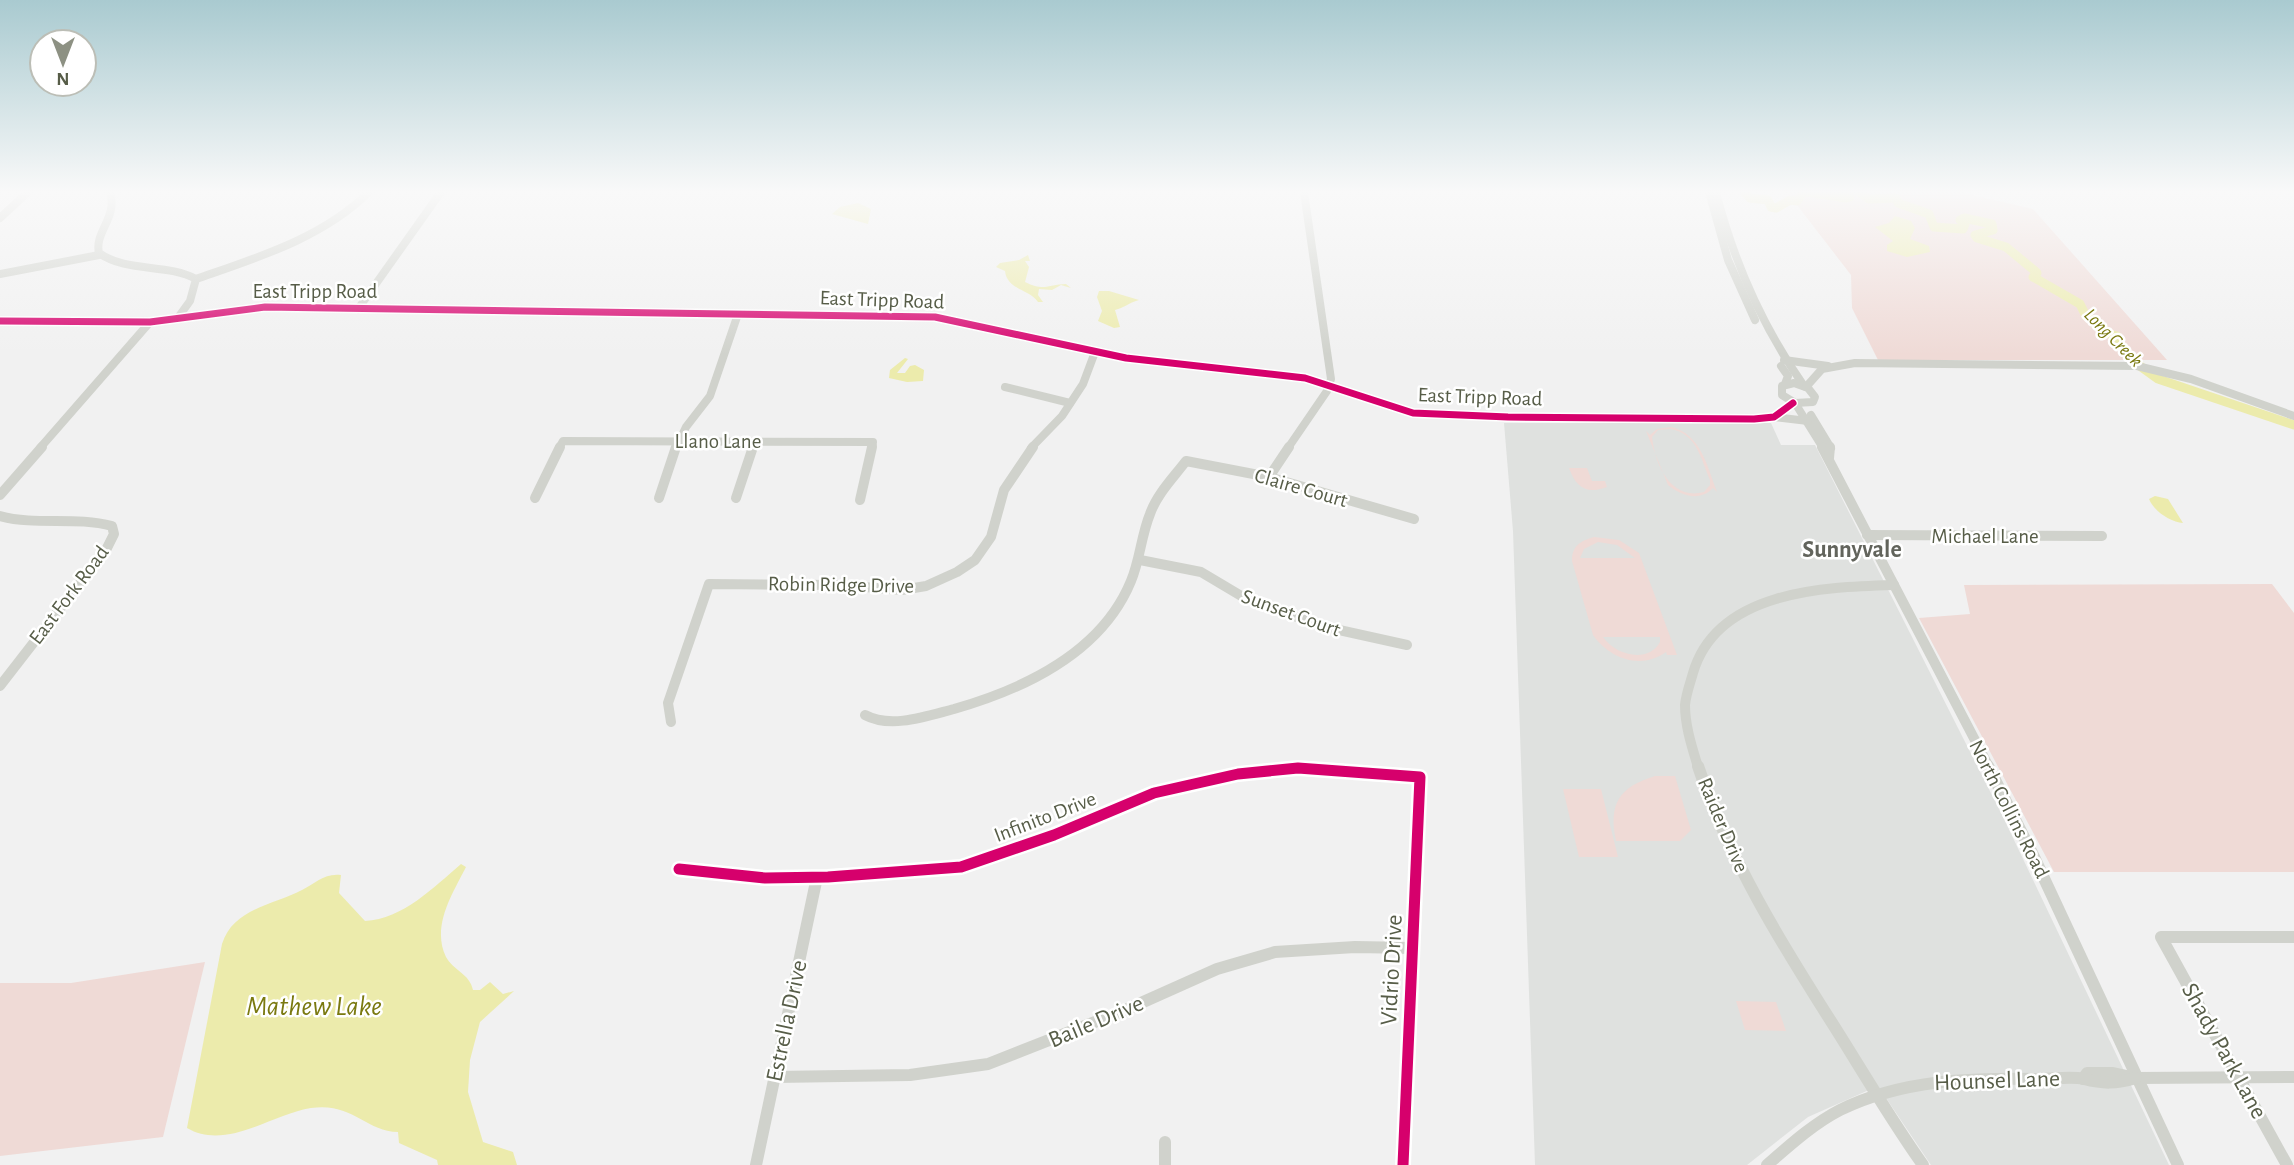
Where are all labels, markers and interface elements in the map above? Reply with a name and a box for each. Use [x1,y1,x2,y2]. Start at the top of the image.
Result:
north arrow [28,28,98,98]
text: N [56,69,70,88]
street label: East Tripp Road [253,281,377,302]
street label: East Tripp Road [819,287,945,313]
water label: Long Creek [2080,305,2146,371]
street label: East Tripp Road [1417,384,1543,410]
street label: Llano Lane [675,431,761,452]
street label: Claire Court [1252,465,1350,511]
street label: Michael Lane [1931,526,2039,547]
district label: Sunnyvale [1802,538,1902,562]
street label: East Fork Road [25,542,113,648]
street label: Robin Ridge Drive [768,573,914,597]
street label: Sunset Court [1239,585,1344,641]
street label: North Collins Road [1965,737,2053,882]
street label: Raider Drive [1694,775,1752,875]
street label: Infinito Drive [991,788,1099,846]
street label: Vidrio Drive [1377,914,1407,1026]
street label: Estrella Drive [762,958,812,1084]
street label: Shady Park Lane [2177,979,2271,1123]
street label: Baile Drive [1045,991,1147,1053]
water label: Mathew Lake [246,993,382,1021]
street label: Hounsel Lane [1934,1067,2060,1095]

